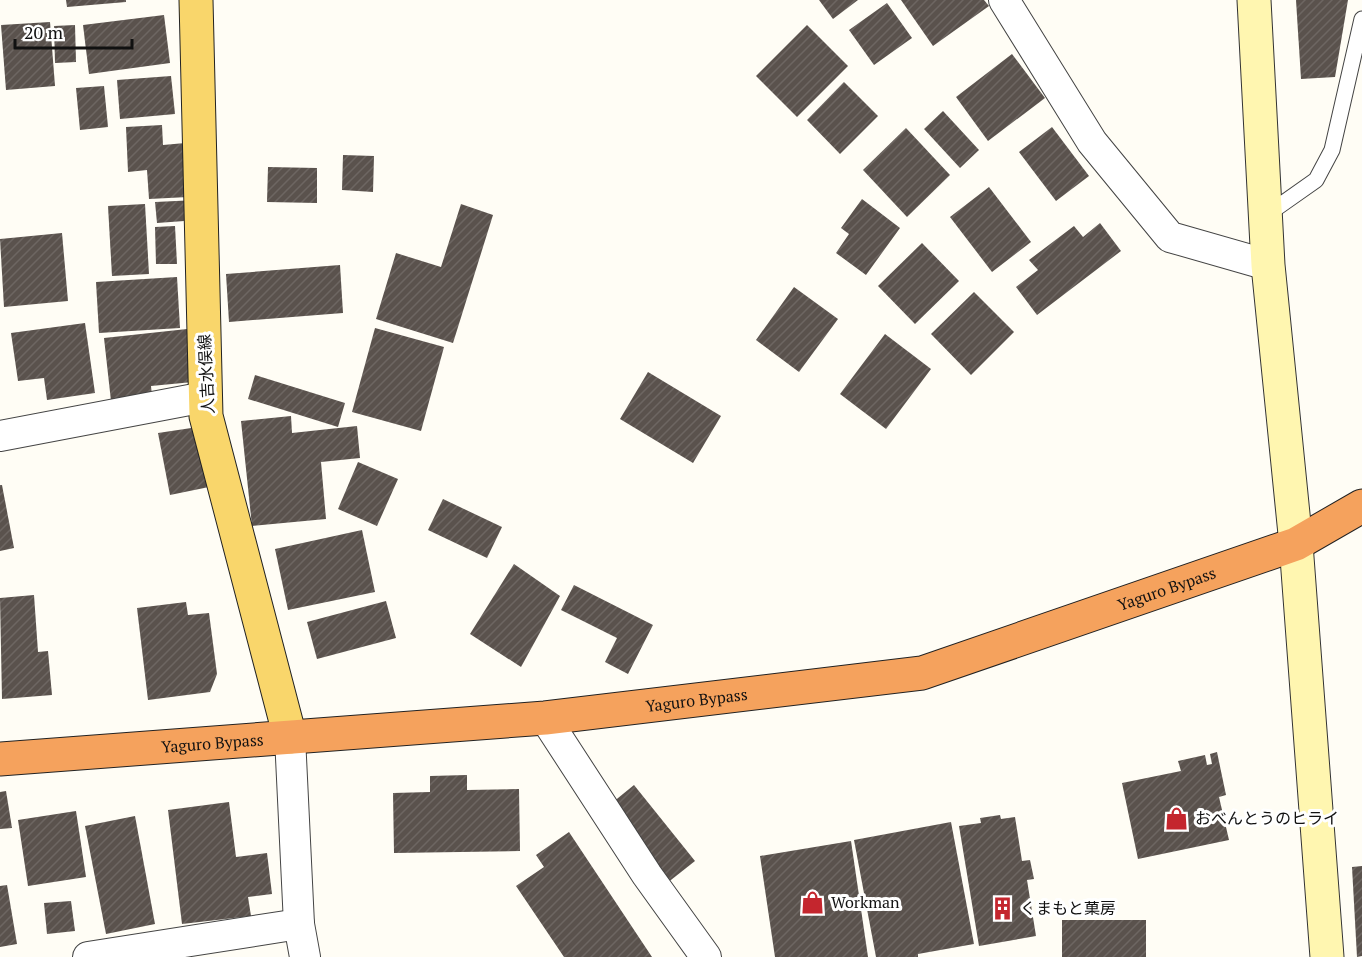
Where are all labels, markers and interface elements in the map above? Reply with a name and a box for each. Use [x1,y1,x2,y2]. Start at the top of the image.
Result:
scale bar [15,12,132,50]
text: 20 m [24,20,64,44]
street label: 人吉水俣線 [193,333,219,415]
street label: Yaguro Bypass [1115,561,1219,616]
street label: Yaguro Bypass [644,683,749,717]
street label: Yaguro Bypass [160,728,264,758]
shop icon: おべんとうのヒライ [1164,805,1190,831]
place label: おべんとうのヒライ [1195,807,1339,829]
shop icon: Workman [800,889,826,915]
place label: Workman [831,891,900,913]
building icon: くまもと菓房 [989,895,1015,921]
place label: くまもと菓房 [1020,897,1116,919]

